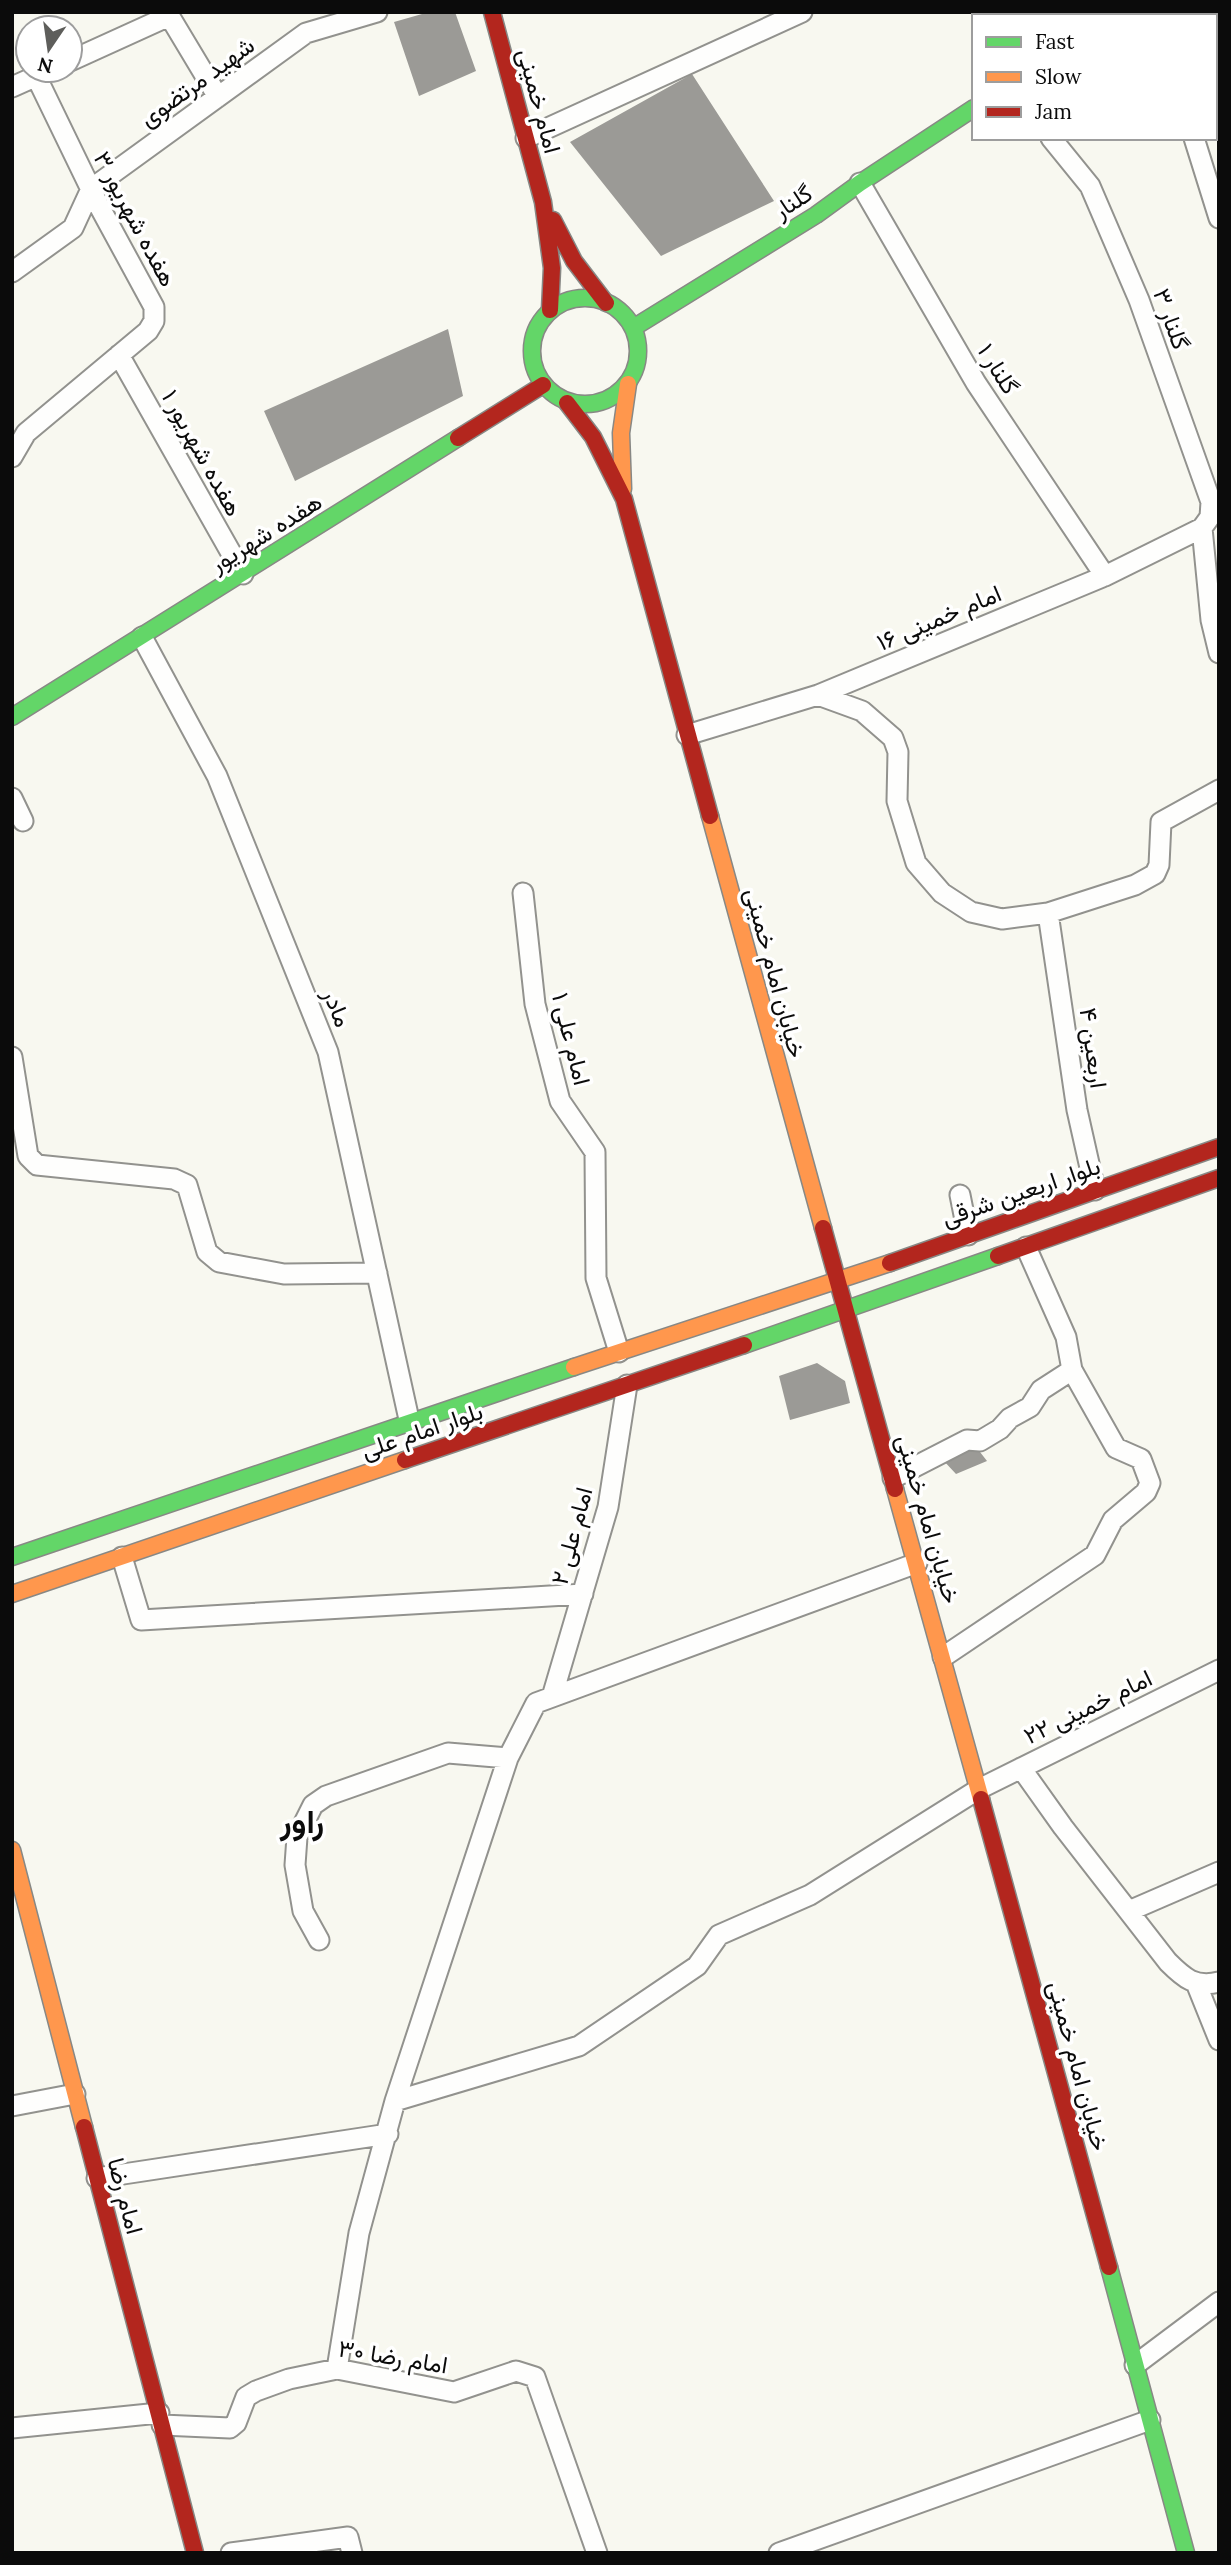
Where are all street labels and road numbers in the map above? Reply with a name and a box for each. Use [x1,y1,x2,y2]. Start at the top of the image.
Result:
street label: شهید مرتضوی [133,29,260,134]
street label: امام خمینی [510,45,568,157]
street label: هفده شهریور ۳ [87,146,184,292]
street label: گلنار [766,177,818,226]
street label: گلنار ۳ [1146,284,1197,354]
street label: گلنار ۱ [971,338,1026,400]
street label: هفده شهریور ۱ [155,384,250,521]
street label: هفده شهریور [203,486,328,580]
street label: امام خمینی ۱۶ [872,577,1006,659]
street label: خیابان امام خمینی [737,885,813,1061]
street label: مادر [315,983,359,1032]
street label: امام علی ۱ [544,989,598,1089]
street label: اربعین ۴ [1073,1006,1114,1090]
street label: بلوار اربعین شرقی [937,1150,1104,1233]
street label: بلوار امام علی [357,1395,487,1467]
street label: خیابان امام خمینی [889,1431,967,1607]
street label: امام علی ۲ [544,1484,600,1588]
street label: امام خمینی ۲۲ [1019,1662,1157,1752]
street label: خیابان امام خمینی [1040,1978,1116,2154]
street label: امام رضا [99,2154,151,2238]
street label: امام رضا ۳۰ [336,2333,450,2381]

